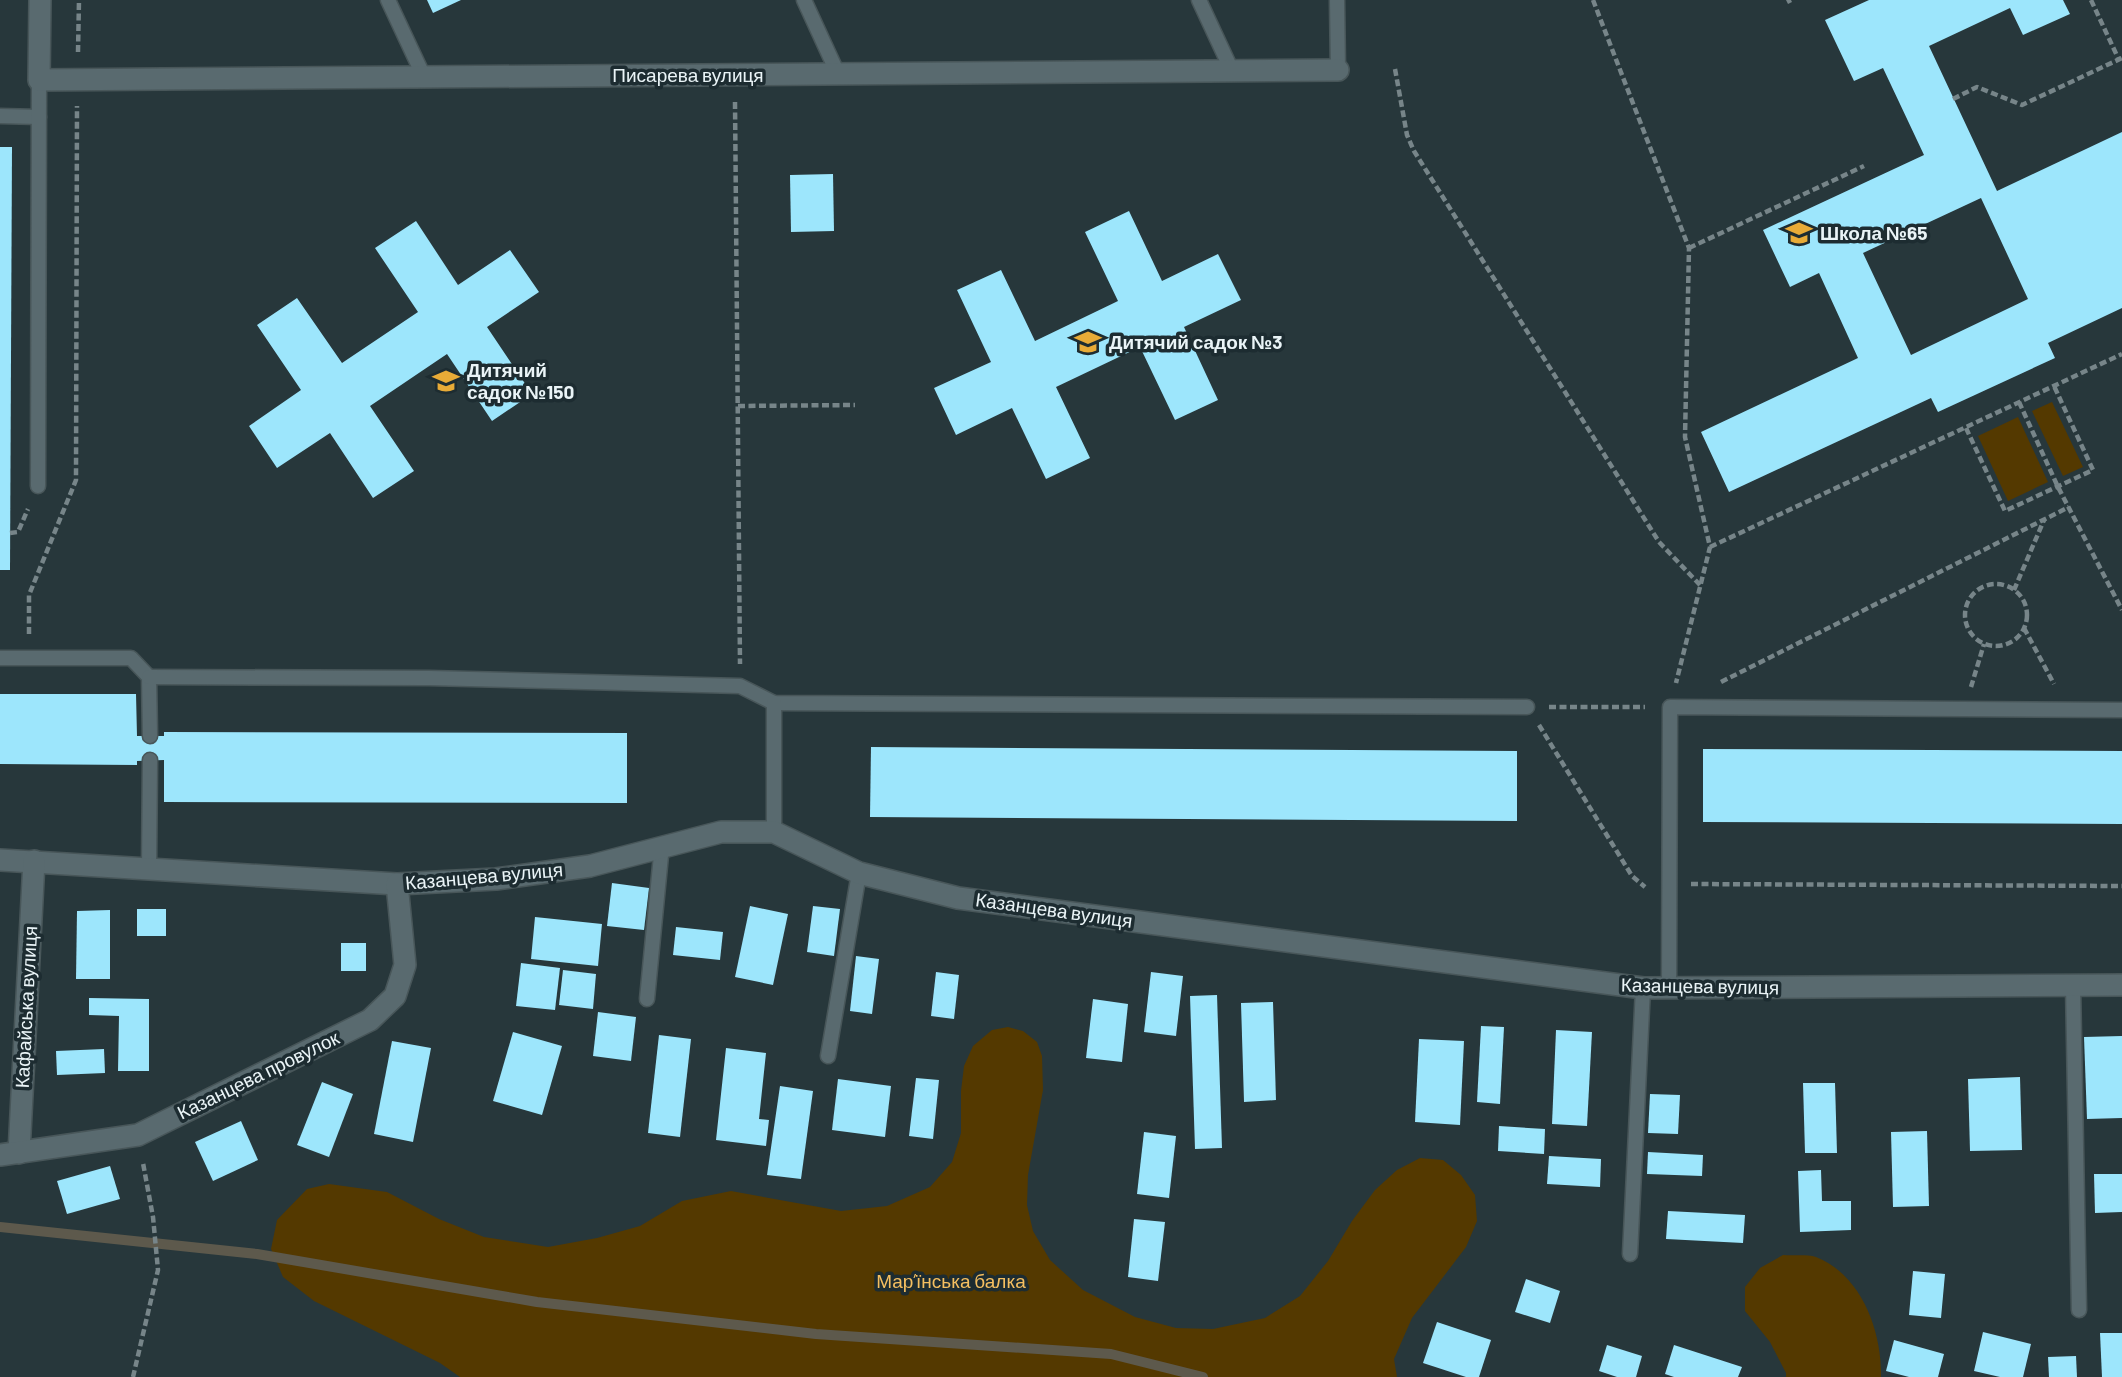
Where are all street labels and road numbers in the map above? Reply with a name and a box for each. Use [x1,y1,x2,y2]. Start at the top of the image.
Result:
street label: Писарева вулиця [612,63,764,86]
street label: Казанцева вулиця [404,857,564,894]
street label: Казанцева вулиця [974,887,1134,932]
street label: Кафайська вулиця [10,925,41,1089]
street label: Казанцева вулиця [1621,973,1779,998]
street label: Казанцева провулок [173,1025,343,1124]

